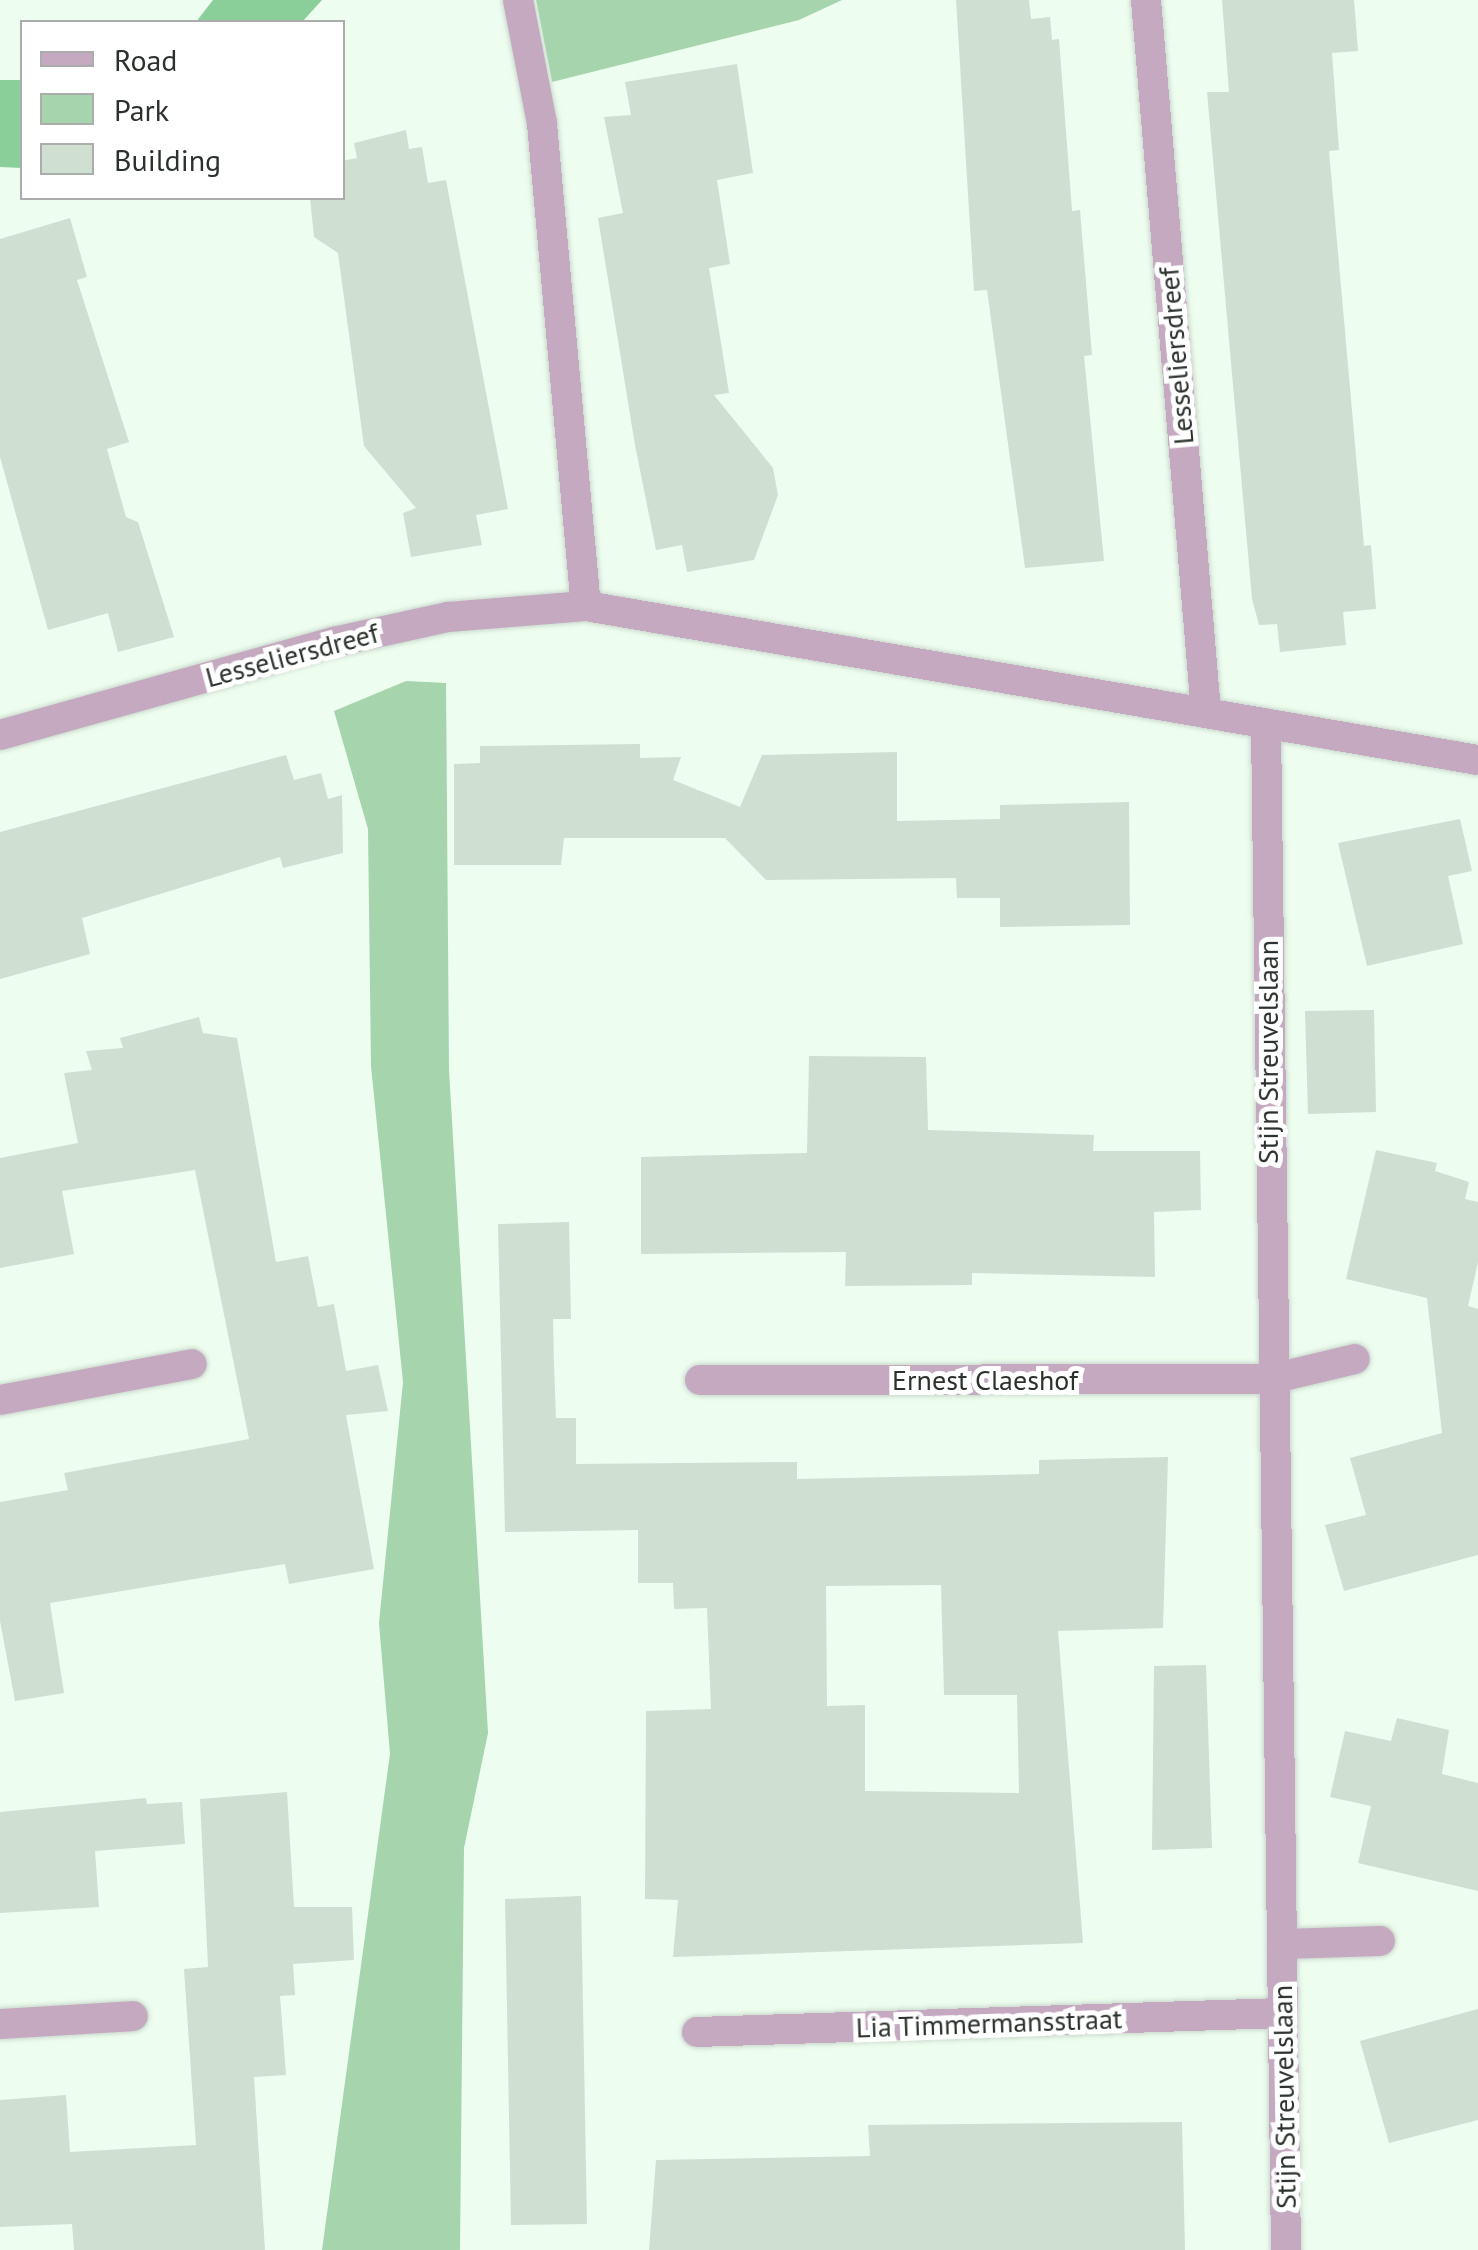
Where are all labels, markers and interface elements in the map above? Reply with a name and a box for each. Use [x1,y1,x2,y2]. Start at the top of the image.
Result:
legend [20,20,345,200]
text: Road [114,40,178,79]
text: Park [114,90,169,129]
text: Building [114,140,221,179]
street label: Lesseliersdreef [1152,266,1200,446]
street label: Lesseliersdreef [202,616,382,694]
street label: Stijn Streuvelslaan [1251,940,1285,1164]
street label: Ernest Claeshof [892,1363,1078,1397]
street label: Stijn Streuvelslaan [1265,1985,1303,2209]
street label: Lia Timmermansstraat [855,2002,1123,2044]

